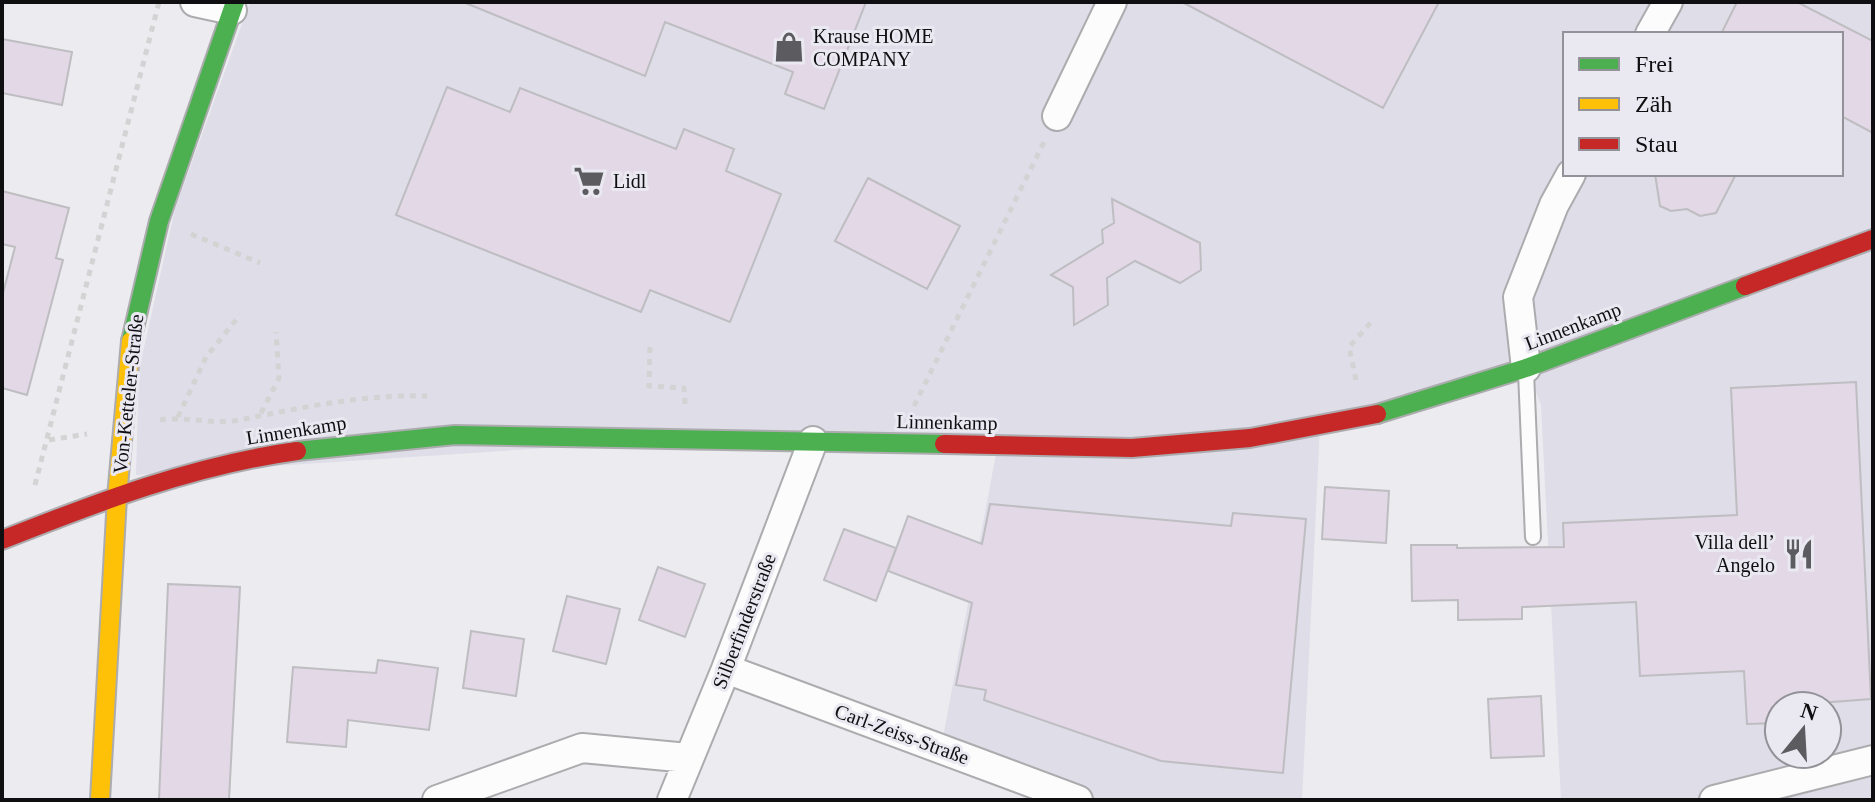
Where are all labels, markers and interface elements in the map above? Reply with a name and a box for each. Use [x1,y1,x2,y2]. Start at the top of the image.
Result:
place label: Krause HOME COMPANY [813,25,934,70]
shop icon: Krause HOME COMPANY [772,30,806,64]
legend [1563,32,1843,176]
text: Frei [1635,51,1674,77]
text: Zäh [1635,91,1672,117]
text: Stau [1635,131,1678,157]
supermarket icon: Lidl [572,164,606,198]
place label: Lidl [613,170,647,192]
street label: Linnenkamp [1522,298,1624,355]
street label: Von-Ketteler-Straße [109,313,147,475]
street label: Linnenkamp [896,410,998,435]
street label: Linnenkamp [244,411,348,450]
place label: Villa dell’ Angelo [1695,531,1775,577]
restaurant icon: Villa dell’ Angelo [1782,537,1816,571]
street label: Silberfinderstraße [708,550,780,692]
north arrow [1763,690,1843,770]
text: N [1798,697,1821,726]
street label: Carl-Zeiss-Straße [832,700,972,768]

